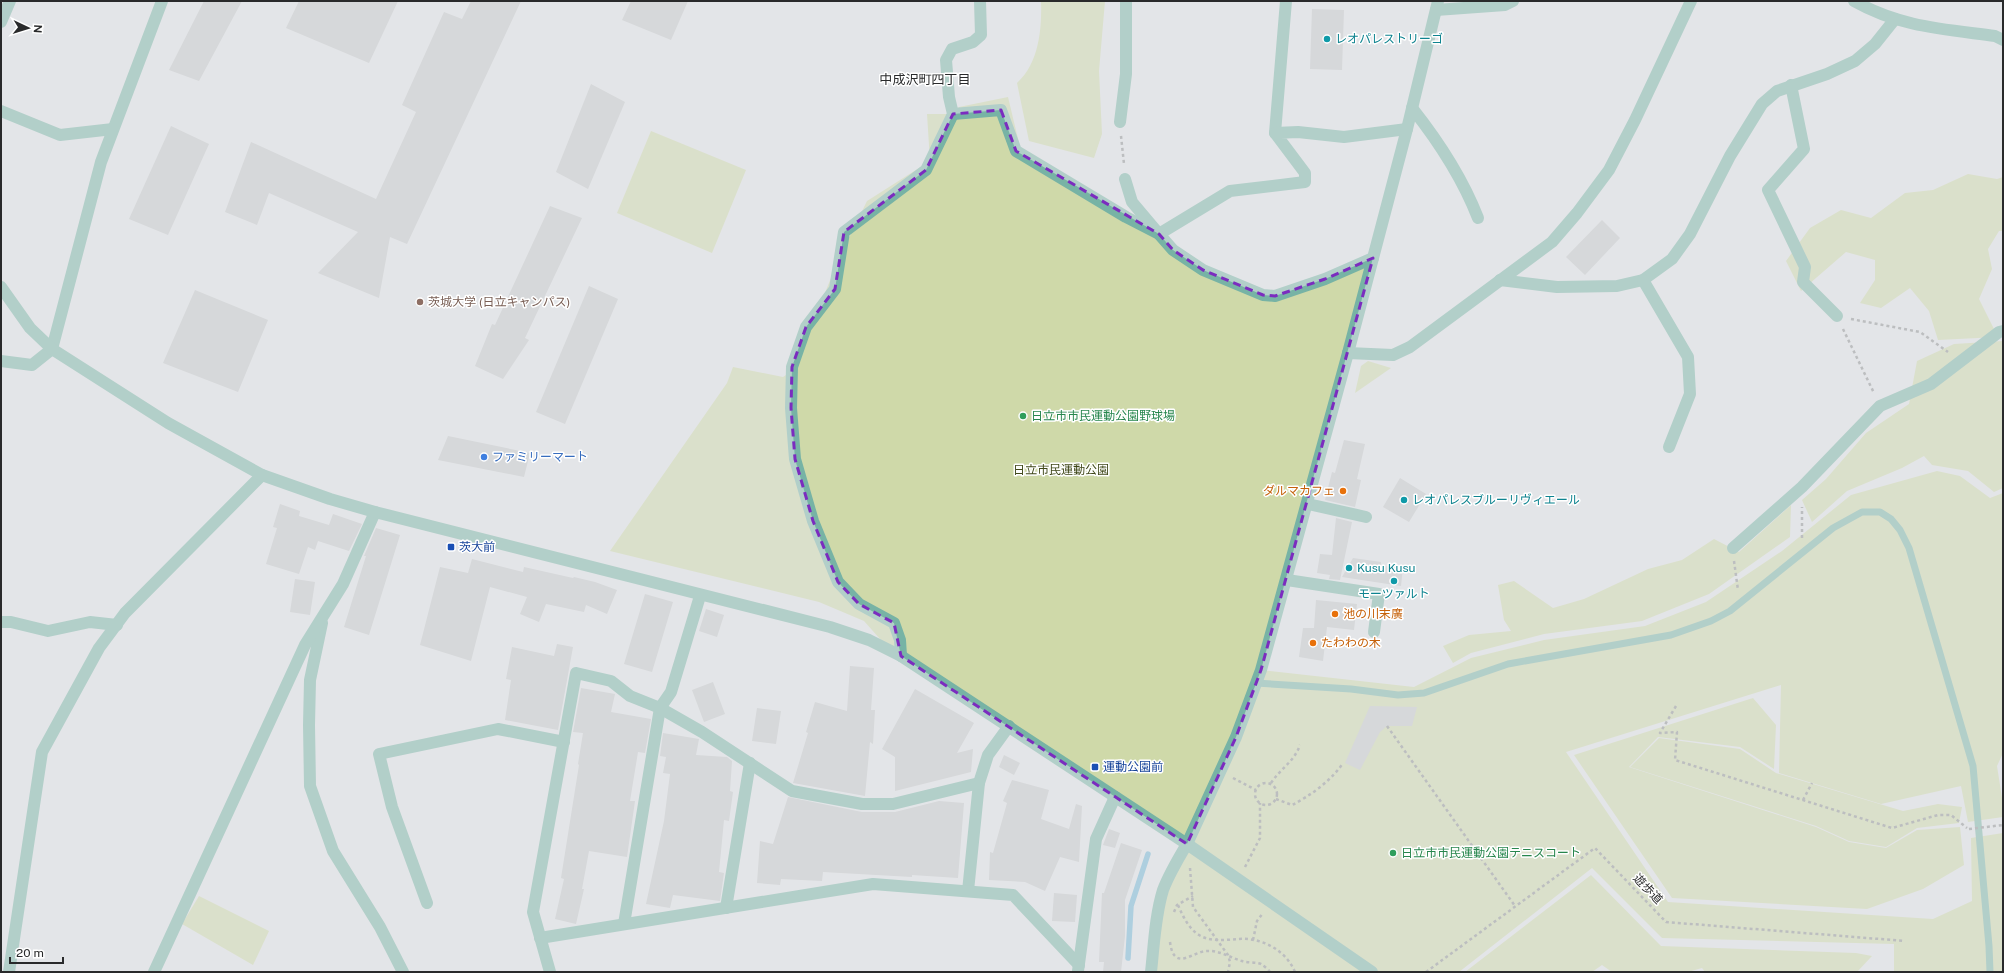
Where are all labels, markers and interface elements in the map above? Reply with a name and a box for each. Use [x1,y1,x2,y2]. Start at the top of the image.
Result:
north arrow [8,8,48,48]
text: N [32,24,44,33]
place label: レオパレストリーゴ [1335,32,1443,46]
marker: レオパレストリーゴ [1322,34,1332,44]
district label: 中成沢町四丁目 [879,72,971,87]
place label: 茨城大学 (日立キャンパス) [428,295,570,309]
marker: 茨城大学 (日立キャンパス) [415,297,425,307]
place label: 日立市市民運動公園野球場 [1031,409,1175,423]
marker: 日立市市民運動公園野球場 [1018,411,1028,421]
place label: ファミリーマート [492,450,588,464]
marker: ファミリーマート [479,452,489,462]
park label: 日立市民運動公園 [1013,463,1109,477]
place label: ダルマカフェ [1263,484,1335,498]
marker: ダルマカフェ [1338,486,1348,496]
place label: レオパレスブルーリヴィエール [1412,493,1580,507]
marker: レオパレスブルーリヴィエール [1399,495,1409,505]
place label: 茨大前 [459,540,495,554]
marker: 茨大前 [446,542,456,552]
place label: Kusu Kusu [1357,561,1416,575]
marker: Kusu Kusu [1344,563,1354,573]
marker: モーツァルト [1389,576,1399,586]
place label: モーツァルト [1358,587,1430,601]
place label: 池の川末廣 [1343,607,1403,621]
marker: 池の川末廣 [1330,609,1340,619]
place label: たわわの木 [1321,636,1381,650]
marker: たわわの木 [1308,638,1318,648]
place label: 運動公園前 [1103,760,1163,774]
marker: 運動公園前 [1090,762,1100,772]
place label: 日立市市民運動公園テニスコート [1401,846,1581,860]
marker: 日立市市民運動公園テニスコート [1388,848,1398,858]
street label: 遊歩道 [1630,871,1666,907]
scale bar [10,939,63,965]
text: 20 m [16,946,44,960]

